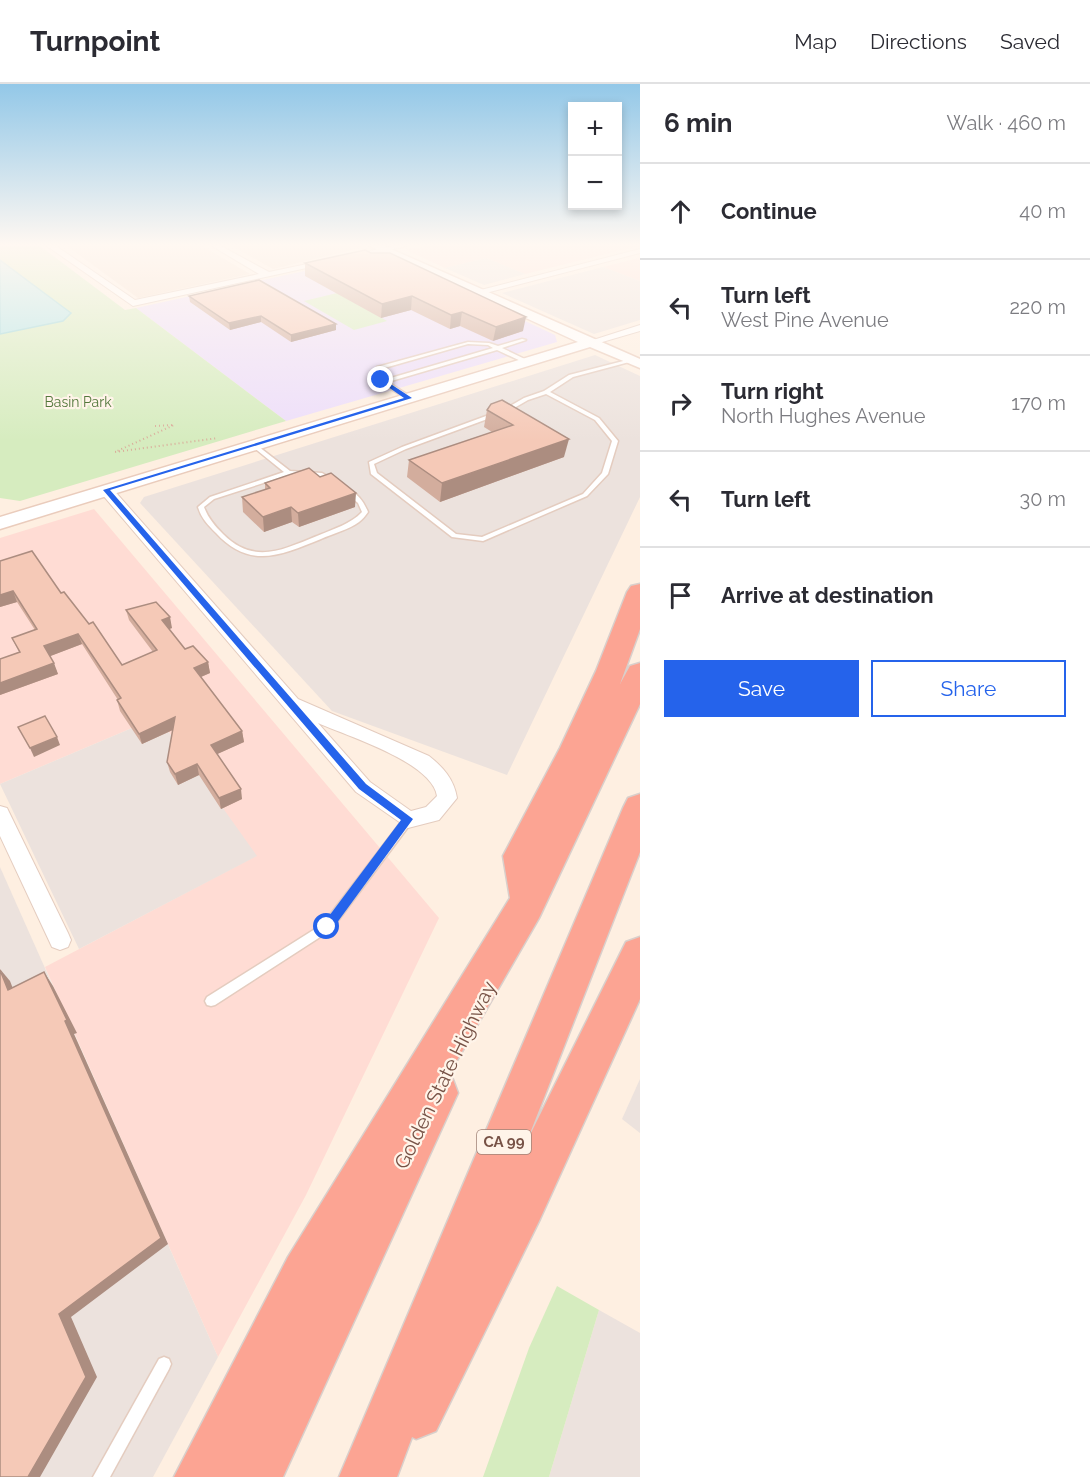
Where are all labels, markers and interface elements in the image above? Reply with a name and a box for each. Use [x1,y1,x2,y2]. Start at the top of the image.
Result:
text: Turnpoint [30,25,160,58]
text: Map [794,29,837,54]
text: Directions [870,29,967,54]
text: Saved [1000,29,1060,54]
map controls [568,102,622,210]
button: + [568,102,622,156]
text: 6 min [664,108,733,138]
text: Walk · 460 m [947,111,1066,135]
button: − [568,156,622,210]
icon: ahead [664,195,697,228]
text: Continue [721,198,817,224]
text: 40 m [1019,199,1066,223]
text: Turn left [721,282,811,308]
icon: left [664,291,697,324]
text: 220 m [1009,295,1066,319]
text: West Pine Avenue [721,308,889,332]
route end [367,366,393,392]
text: Turn right [721,378,824,404]
icon: right [664,387,697,420]
text: 170 m [1011,391,1066,415]
park label: Basin Park [44,394,112,410]
text: North Hughes Avenue [721,404,925,428]
icon: left [664,483,697,516]
text: Turn left [721,486,811,512]
text: 30 m [1020,487,1066,511]
icon: arrive [664,579,697,612]
text: Arrive at destination [721,582,934,608]
button: Save [664,660,859,717]
button: Share [871,660,1066,717]
route start [313,913,339,939]
street label: Golden State Highway [389,977,501,1173]
road number: CA 99 [477,1130,531,1154]

